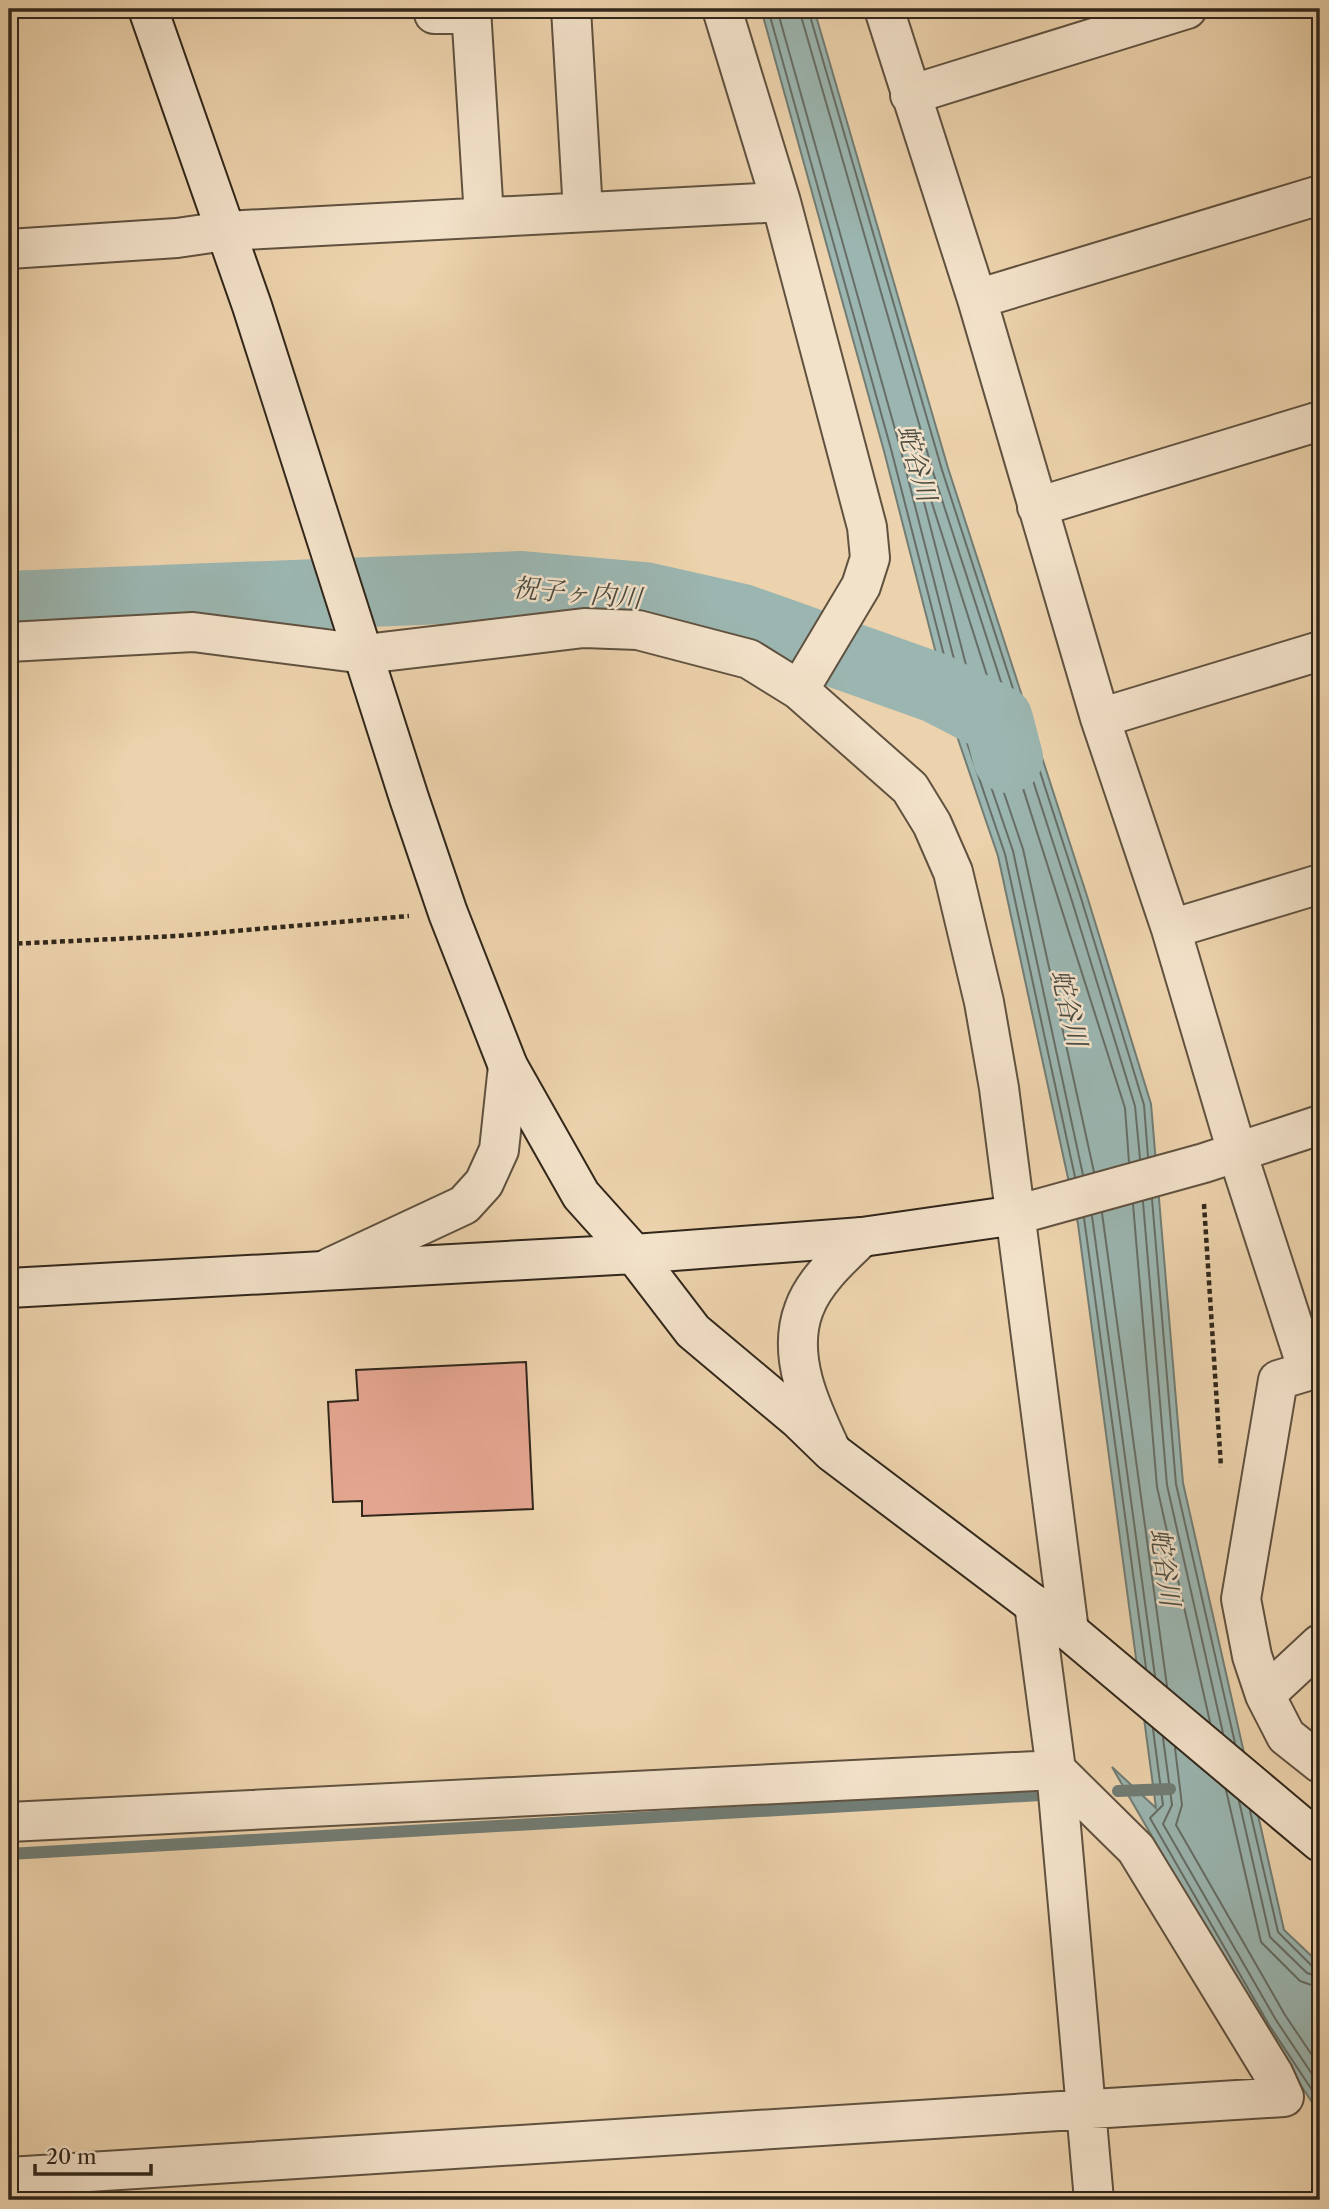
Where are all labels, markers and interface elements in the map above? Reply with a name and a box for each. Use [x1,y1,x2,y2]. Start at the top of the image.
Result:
water label: 蛇谷川 [891,421,944,508]
water label: 祝子ヶ内川 [511,571,646,615]
water label: 蛇谷川 [1045,966,1094,1053]
water label: 蛇谷川 [1144,1526,1187,1611]
scale bar [35,2132,150,2176]
text: 20 m [46,2144,97,2169]

